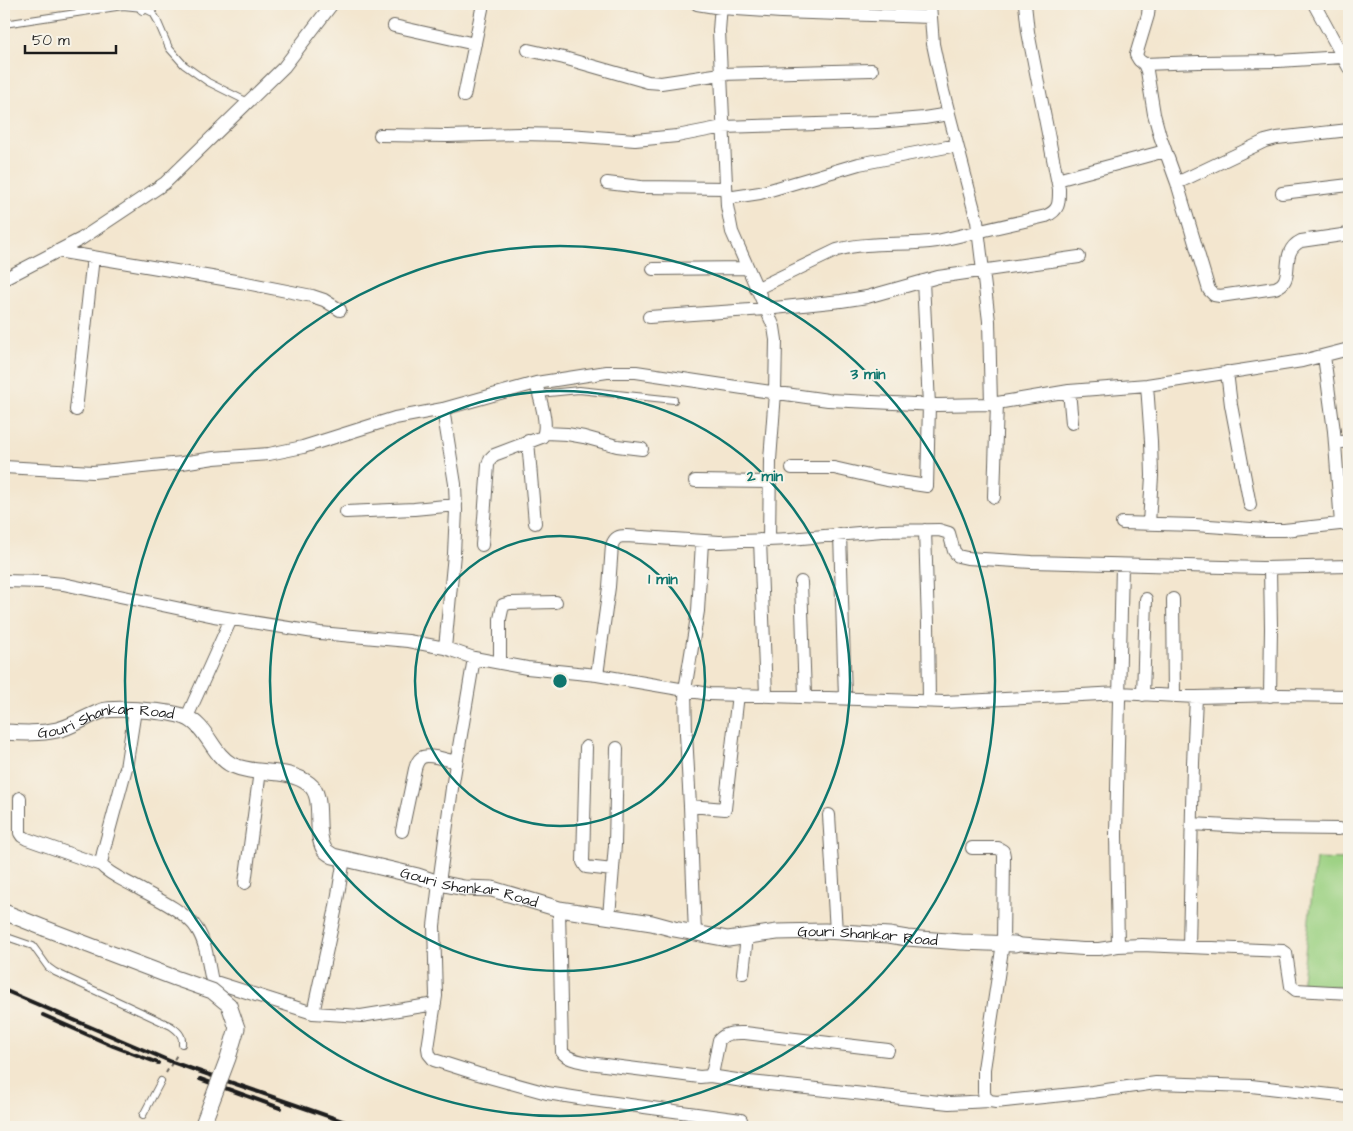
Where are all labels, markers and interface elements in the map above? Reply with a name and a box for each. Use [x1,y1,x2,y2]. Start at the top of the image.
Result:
scale bar [25,22,116,54]
text: 50 m [32,30,70,51]
text: 3 min [849,364,886,385]
text: 2 min [746,466,784,487]
text: 1 min [648,569,678,590]
centre of rings [551,672,569,690]
street label: Gouri Shankar Road [37,699,176,744]
street label: Gouri Shankar Road [398,862,541,913]
street label: Gouri Shankar Road [797,921,939,951]

